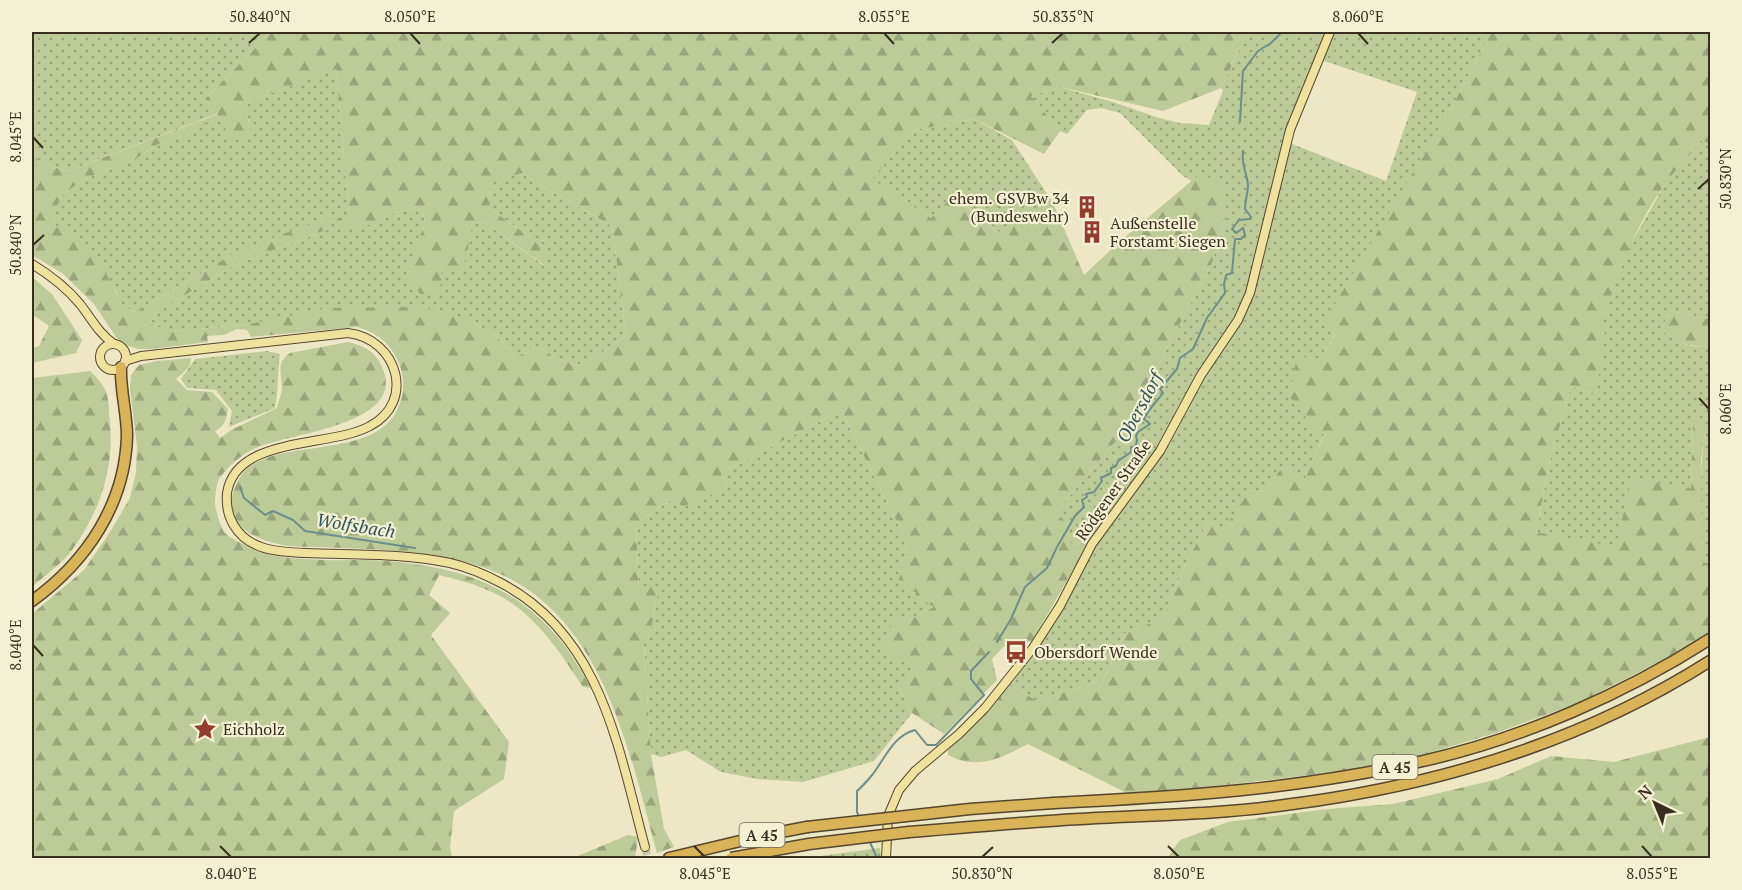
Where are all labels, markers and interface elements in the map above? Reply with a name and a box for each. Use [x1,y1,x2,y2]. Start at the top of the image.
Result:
text: 50.840°N [229,6,291,26]
text: 8.050°E [384,6,436,26]
text: 8.055°E [858,6,910,26]
text: 50.835°N [1032,6,1094,26]
text: 8.060°E [1332,6,1384,26]
text: 8.045°E [5,111,25,163]
text: 50.830°N [1715,148,1735,210]
place label: ehem. GSVBw 34 (Bundeswehr) [949,187,1069,227]
building icon: ehem. GSVBw 34 (Bundeswehr) [1074,194,1100,220]
place label: Außenstelle Forstamt Siegen [1110,212,1226,252]
text: 50.840°N [5,214,25,276]
building icon: Außenstelle Forstamt Siegen [1079,219,1105,245]
water label: Obersdorf [1110,364,1169,446]
text: 8.060°E [1715,383,1735,435]
street label: Rödgener Straße [1070,435,1156,545]
water label: Wolfsbach [315,507,397,543]
text: 8.040°E [5,619,25,671]
bus stop icon: Obersdorf Wende [1003,639,1029,665]
place label: Obersdorf Wende [1034,641,1157,663]
place icon: Eichholz [192,716,218,742]
place label: Eichholz [223,718,285,740]
road number: A 45 [1372,755,1418,779]
north arrow [1625,773,1685,833]
text: N [1633,780,1657,804]
road number: A 45 [740,823,784,847]
text: 8.040°E [205,863,257,883]
text: 8.045°E [679,863,731,883]
text: 50.830°N [951,863,1013,883]
text: 8.050°E [1153,863,1205,883]
text: 8.055°E [1626,863,1678,883]

